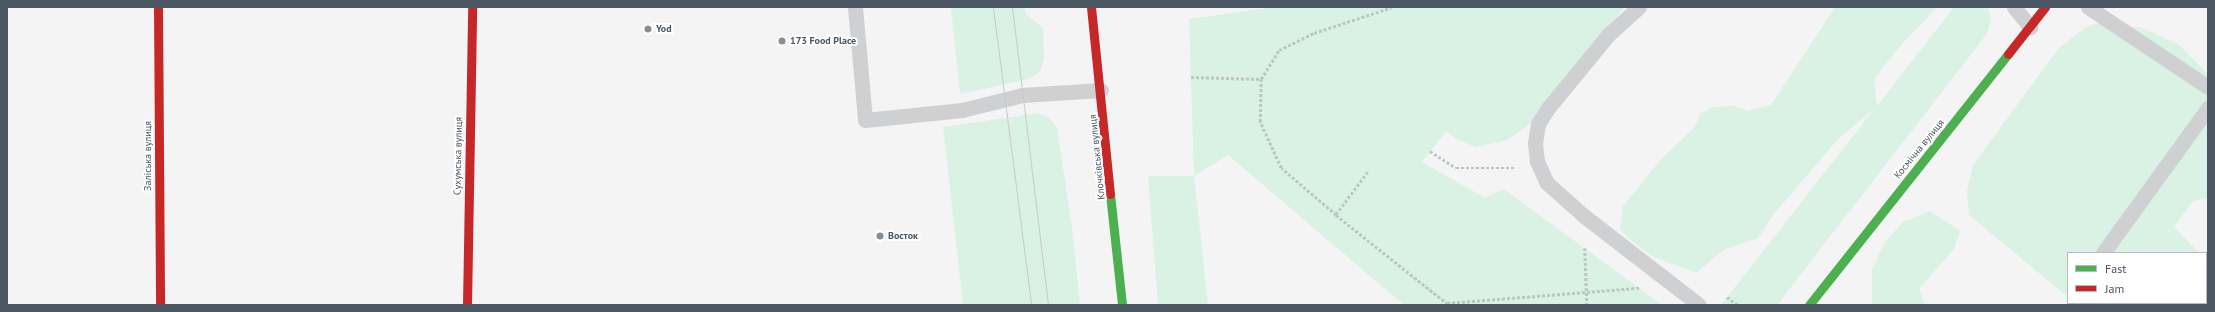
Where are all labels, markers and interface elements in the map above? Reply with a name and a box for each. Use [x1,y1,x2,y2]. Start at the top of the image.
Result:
place label: Yod [656,23,672,35]
marker: Yod [643,24,653,34]
place label: 173 Food Place [790,35,856,47]
marker: 173 Food Place [777,36,787,46]
street label: Клочківська вулиця [1087,114,1107,200]
street label: Сухумська вулиця [451,117,465,195]
street label: Космічна вулиця [1891,117,1947,181]
street label: Заліська вулиця [142,121,154,191]
place label: Восток [888,230,918,242]
marker: Восток [875,231,885,241]
legend [2067,252,2207,304]
text: Fast [2105,261,2126,276]
text: Jam [2105,281,2124,296]

